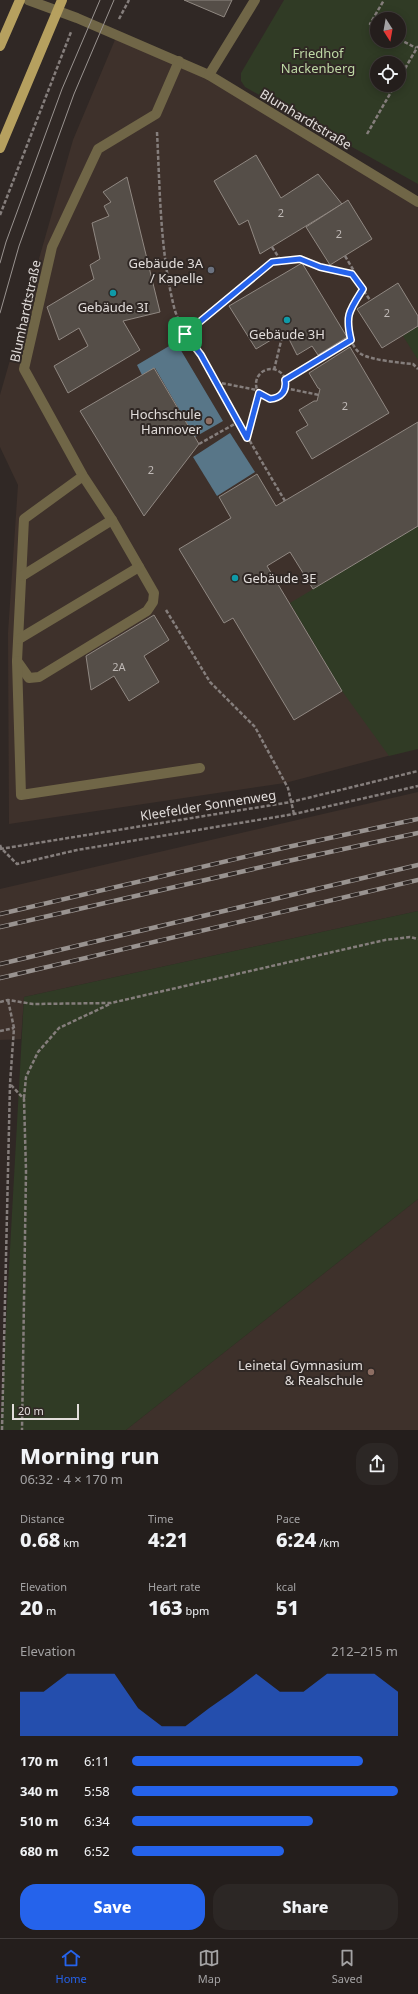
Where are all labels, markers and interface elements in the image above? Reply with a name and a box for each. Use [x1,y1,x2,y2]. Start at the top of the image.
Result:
north arrow [370,12,406,48]
map controls [370,12,406,92]
park label: Friedhof Nackenberg [281,44,355,77]
button: locate [370,56,406,92]
street label: Blumhardtstraße [257,85,355,153]
house number: 2 [278,205,284,220]
house number: 2 [336,226,342,241]
place label: Gebäude 3A / Kapelle [128,254,204,287]
street label: Blumhardtstraße [5,258,45,364]
marker: Gebäude 3A / Kapelle [206,265,216,275]
marker: Gebäude 3I [108,288,118,298]
place label: Gebäude 3I [78,298,148,316]
house number: 2 [384,305,390,320]
marker: Gebäude 3H [282,315,292,325]
pin [168,317,202,351]
icon: arrive [174,323,196,345]
place label: Gebäude 3H [249,325,325,343]
house number: 2 [342,398,348,413]
place label: Hochschule Hannover [130,405,202,438]
marker: Hochschule Hannover [204,416,214,426]
house number: 2 [148,462,154,477]
place label: Gebäude 3E [243,569,317,587]
marker: Gebäude 3E [230,573,240,583]
house number: 2A [112,659,127,674]
street label: Kleefelder Sonnenweg [139,785,277,825]
place label: Leinetal Gymnasium & Realschule [238,1356,363,1389]
marker: Leinetal Gymnasium & Realschule [366,1367,376,1377]
scale bar [12,1402,79,1421]
text: 20 m [18,1403,44,1418]
text: Morning run [20,1440,160,1470]
button: share [356,1443,398,1485]
text: 06:32 · 4 × 170 m [20,1470,123,1488]
text: Distance [20,1511,65,1526]
text: Time [148,1511,173,1526]
text: Pace [276,1511,300,1526]
text: 0.68 [20,1526,60,1553]
text: 4:21 [148,1526,188,1553]
text: 6:24 [276,1526,316,1553]
text: km [60,1535,79,1550]
text: /km [316,1535,340,1550]
text: Elevation [20,1579,67,1594]
text: Heart rate [148,1579,201,1594]
text: kcal [276,1579,296,1594]
text: 20 [20,1594,43,1621]
text: 163 [148,1594,183,1621]
text: 51 [276,1594,299,1621]
text: m [43,1603,56,1618]
text: bpm [183,1603,209,1618]
text: Elevation [20,1642,76,1660]
text: 212–215 m [331,1642,398,1660]
text: 170 m [20,1752,58,1770]
text: 6:11 [84,1752,110,1770]
text: 340 m [20,1782,58,1800]
text: 5:58 [84,1782,110,1800]
text: 510 m [20,1812,58,1830]
text: 6:34 [84,1812,110,1830]
text: 680 m [20,1842,58,1860]
text: 6:52 [84,1842,110,1860]
button: Save [20,1884,205,1930]
button: Share [213,1884,398,1930]
tab: Home [56,1947,87,1986]
tab: Map [198,1947,221,1986]
tab: Saved [332,1947,363,1986]

